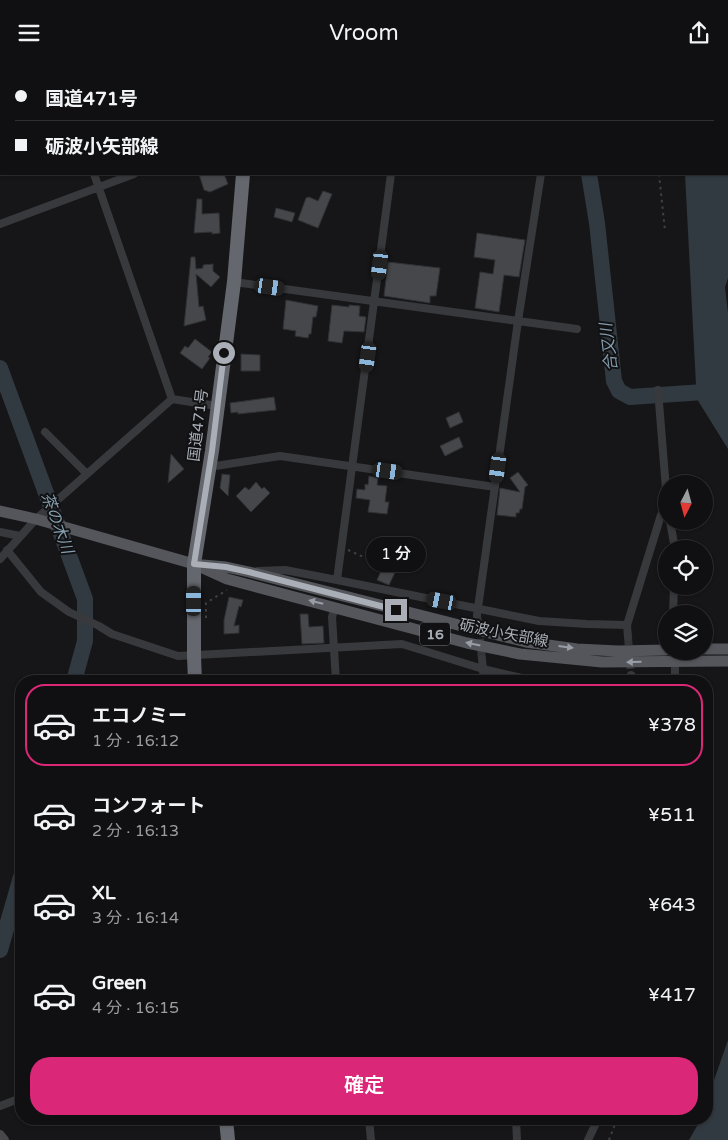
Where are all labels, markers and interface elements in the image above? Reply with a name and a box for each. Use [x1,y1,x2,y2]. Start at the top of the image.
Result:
icon: menu [15,19,43,47]
icon: share [685,19,713,47]
text: Vroom [329,20,399,46]
text: 国道471号 [45,88,138,110]
text: 砺波小矢部線 [45,136,159,158]
car [370,249,389,281]
car [254,277,285,297]
water label: 合又川 [596,320,622,372]
car [358,341,377,373]
route start [213,342,235,364]
street label: 国道471号 [185,388,211,462]
car [488,452,507,484]
car [372,461,403,481]
north arrow [658,475,712,530]
map controls [658,475,713,660]
water label: 茶の木川 [37,490,78,558]
callout: 1 分 [366,537,426,573]
button: locate [658,540,713,595]
text: 1 分 [381,544,411,564]
car [186,586,201,616]
car [425,591,458,611]
one-way arrow [309,598,324,606]
route end [385,599,407,621]
button: layers [658,605,713,660]
street label: 砺波小矢部線 [458,616,550,650]
road number: 16 [420,623,450,645]
one-way arrow [466,640,481,648]
one-way arrow [558,643,574,651]
one-way arrow [626,658,642,666]
icon: car [32,703,77,748]
text: エコノミー [92,705,187,727]
text: ¥378 [648,714,696,736]
text: 1 分 · 16:12 [92,731,179,751]
icon: car [32,793,77,838]
text: コンフォート [92,795,205,817]
text: ¥511 [648,804,696,826]
text: 2 分 · 16:13 [92,821,179,841]
text: XL [92,882,116,904]
icon: car [32,883,77,928]
text: ¥643 [648,894,696,916]
text: 3 分 · 16:14 [92,908,179,928]
text: Green [92,972,146,994]
icon: car [32,973,77,1018]
text: ¥417 [648,984,696,1006]
text: 4 分 · 16:15 [92,998,179,1018]
button: 確定 [30,1057,698,1115]

